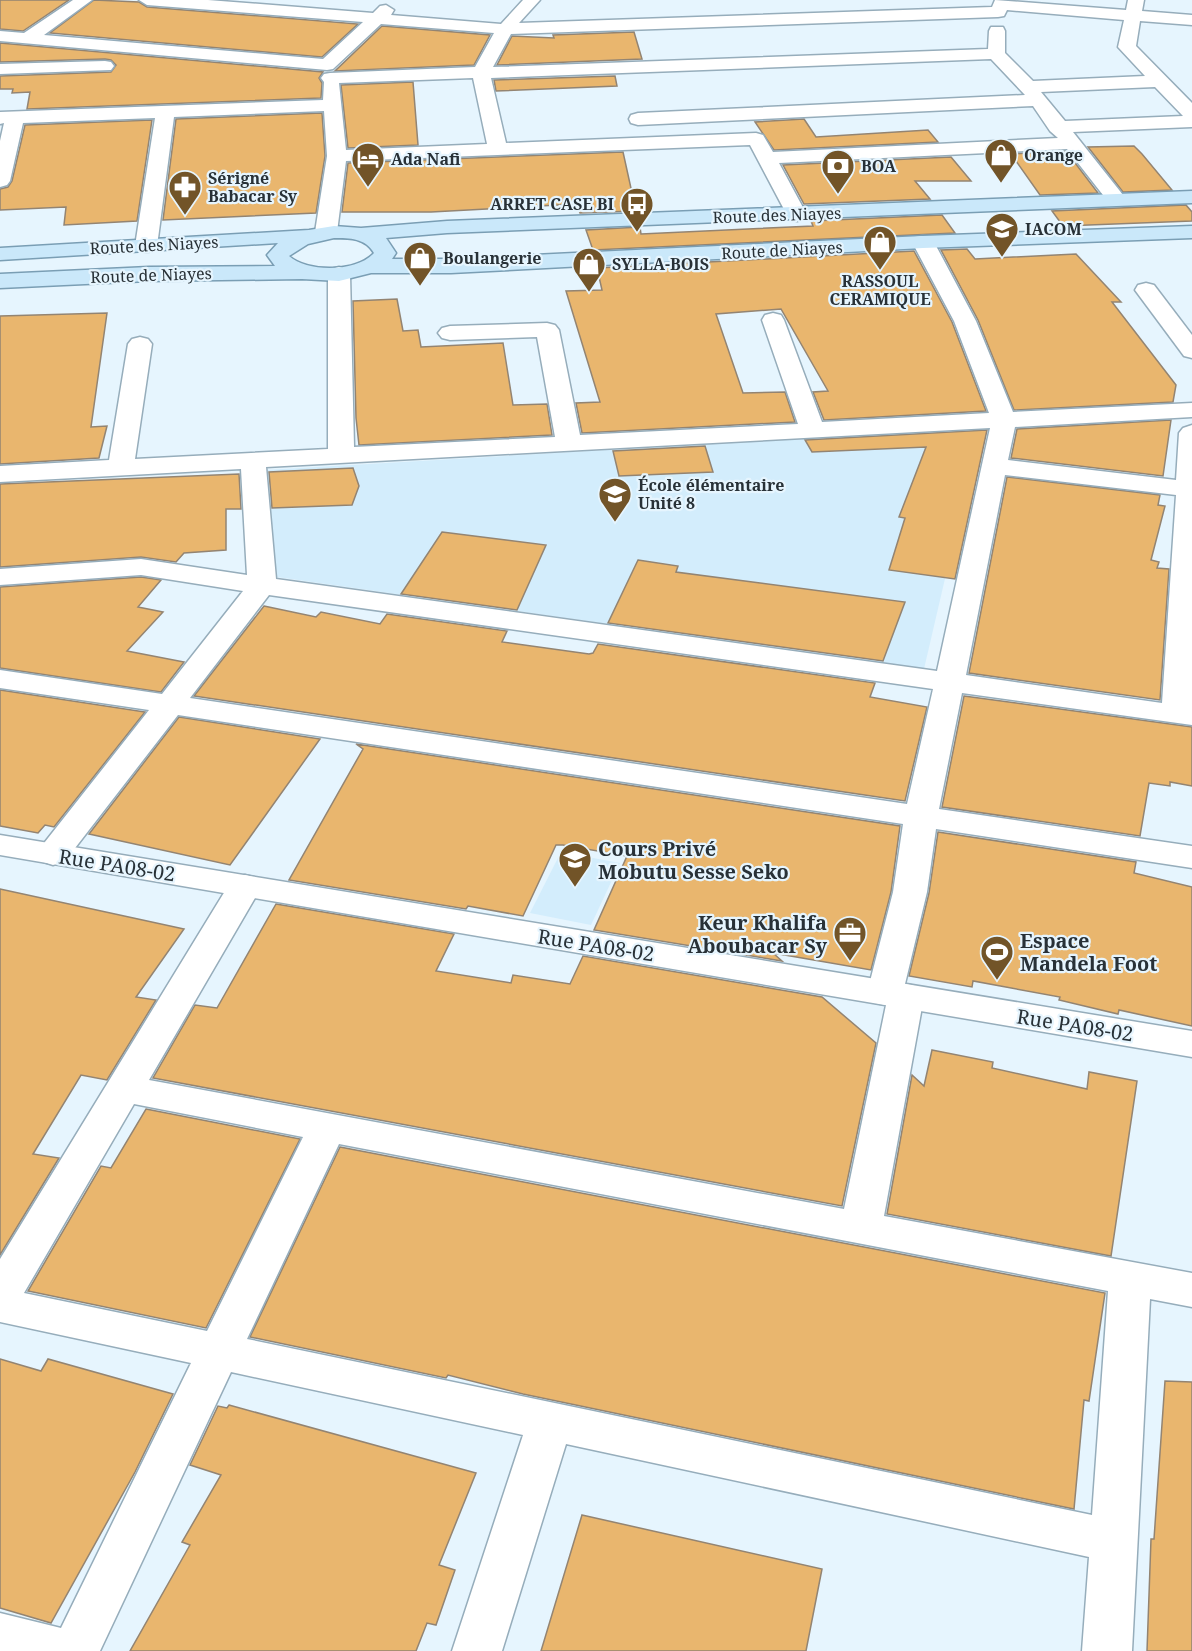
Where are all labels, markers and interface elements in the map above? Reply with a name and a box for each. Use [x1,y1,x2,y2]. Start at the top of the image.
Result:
shop icon: Orange [983,137,1019,184]
hotel icon: Ada Nafi [350,141,386,188]
place label: Orange [1024,144,1083,166]
place label: Ada Nafi [391,148,461,170]
bank icon: BOA [820,148,856,195]
place label: BOA [861,155,897,177]
place label: Sérigné Babacar Sy [208,167,298,207]
pharmacy icon: Sérigné Babacar Sy [167,169,203,216]
bus stop icon: ARRET CASE BI [619,186,655,233]
place label: ARRET CASE BI [490,193,614,215]
street label: Route des Niayes [712,202,842,228]
school or university icon: IACOM [984,211,1020,258]
place label: IACOM [1025,218,1082,240]
shop icon: RASSOUL CERAMIQUE [862,224,898,271]
street label: Route des Niayes [89,231,219,259]
street label: Route de Niayes [721,236,843,264]
shop icon: Boulangerie [402,240,438,287]
shop icon: SYLLA-BOIS [571,246,607,293]
place label: Boulangerie [443,247,541,269]
place label: SYLLA-BOIS [612,253,709,275]
street label: Route de Niayes [90,262,212,288]
place label: RASSOUL CERAMIQUE [829,270,931,310]
place label: École élémentaire Unité 8 [638,474,784,514]
school or university icon: École élémentaire Unité 8 [597,476,633,523]
place label: Cours Privé Mobutu Sesse Seko [598,835,789,885]
school or university icon: Cours Privé Mobutu Sesse Seko [557,841,593,888]
street label: Rue PA08-02 [57,842,177,888]
place label: Keur Khalifa Aboubacar Sy [687,909,827,959]
office icon: Keur Khalifa Aboubacar Sy [832,915,868,962]
street label: Rue PA08-02 [536,922,656,968]
place label: Espace Mandela Foot [1020,927,1157,977]
sports icon: Espace Mandela Foot [979,934,1015,981]
street label: Rue PA08-02 [1015,1002,1135,1048]

